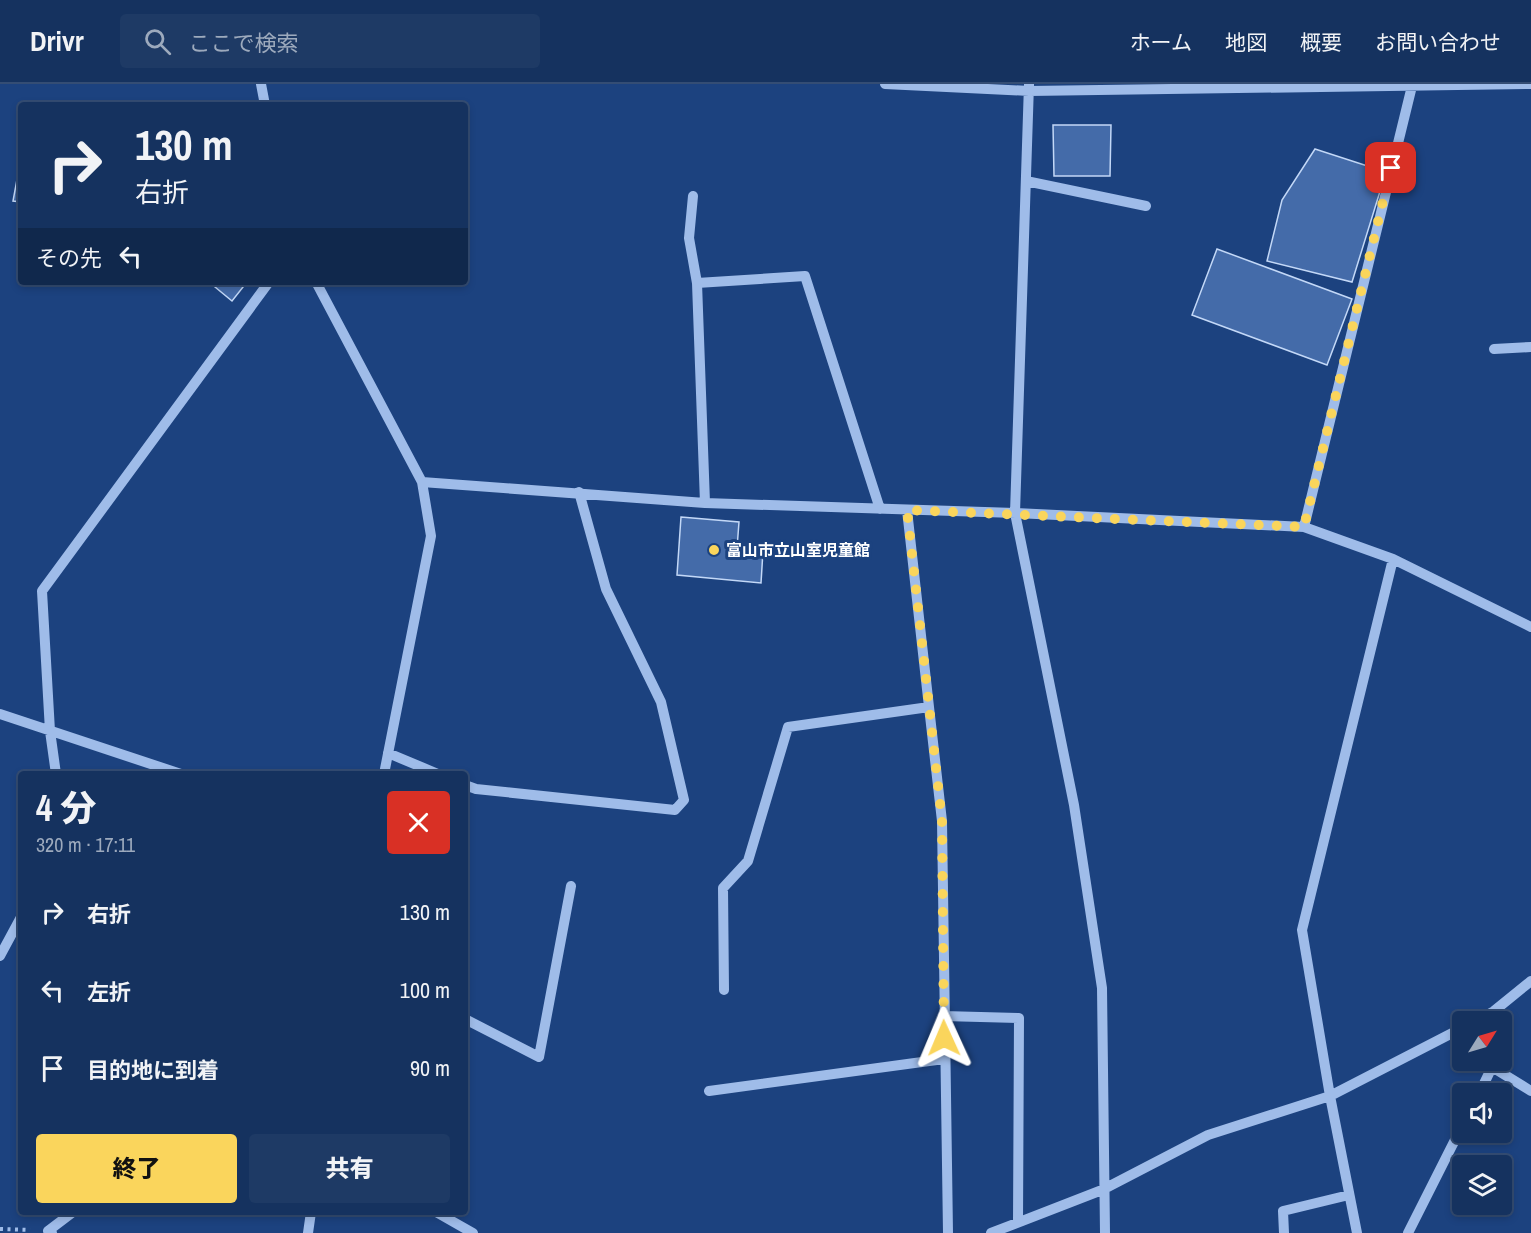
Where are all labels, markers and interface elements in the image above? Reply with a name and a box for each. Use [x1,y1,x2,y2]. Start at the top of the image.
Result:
search box [120,14,540,68]
text: Drivr [30,22,84,60]
icon: search [141,25,174,58]
text: ここで検索 [189,28,299,58]
text: ホーム [1130,28,1192,57]
text: 地図 [1225,28,1267,57]
text: 概要 [1300,28,1342,57]
text: お問い合わせ [1375,28,1501,57]
text: 130 m [135,117,233,173]
icon: right [36,126,114,204]
pin [1365,142,1416,193]
icon: arrive [1374,151,1407,184]
text: 右折 [135,174,189,210]
icon: left [114,240,147,273]
text: その先 [36,243,102,273]
place label: 富山市立山室児童館 [726,539,870,561]
marker: 富山市立山室児童館 [707,543,721,557]
text: 4 分 [36,784,97,832]
button: close [387,791,450,854]
text: 320 m · 17:11 [36,831,135,858]
icon: right [36,896,69,929]
text: 130 m [400,897,450,927]
text: 右折 [87,899,131,929]
icon: left [36,974,69,1007]
text: 100 m [400,975,450,1005]
text: 左折 [87,977,131,1007]
position arrow [912,1006,976,1070]
north arrow [1452,1011,1512,1071]
map controls [1452,1011,1512,1215]
icon: arrive [36,1052,69,1085]
text: 90 m [410,1053,450,1083]
text: 目的地に到着 [87,1055,219,1085]
button: sound [1452,1083,1512,1143]
button: 終了 [36,1134,237,1203]
button: 共有 [249,1134,450,1203]
button: layers [1452,1155,1512,1215]

